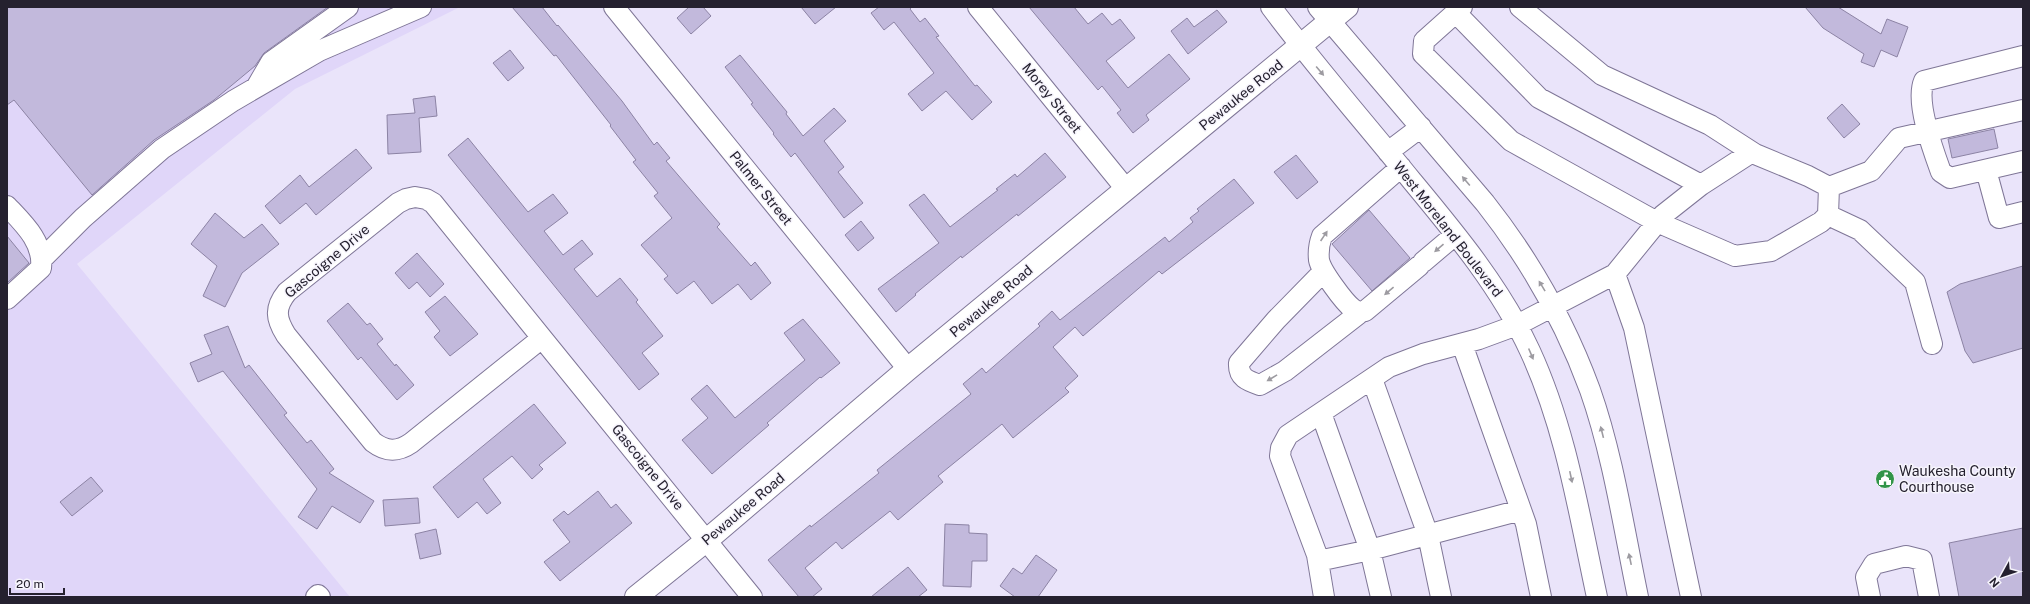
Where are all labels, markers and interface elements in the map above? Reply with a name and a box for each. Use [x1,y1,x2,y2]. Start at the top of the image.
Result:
street label: Pewaukee Road [1196,56,1286,134]
street label: Morey Street [1019,60,1085,136]
one-way arrow [1316,66,1325,76]
street label: Palmer Street [726,148,796,228]
street label: West Moreland Boulevard [1390,158,1506,300]
one-way arrow [1462,175,1471,186]
street label: Gascoigne Drive [281,221,373,301]
one-way arrow [1320,230,1328,241]
one-way arrow [1434,244,1444,253]
street label: Pewaukee Road [946,262,1036,340]
one-way arrow [1538,280,1545,292]
one-way arrow [1384,286,1394,295]
one-way arrow [1528,348,1534,360]
one-way arrow [1266,375,1278,382]
street label: Gascoigne Drive [609,421,687,513]
one-way arrow [1598,426,1604,438]
place label: Waukesha County Courthouse [1899,463,2016,495]
public building icon: Waukesha County Courthouse [1874,468,1896,490]
street label: Pewaukee Road [698,470,788,548]
one-way arrow [1568,471,1574,484]
one-way arrow [1627,553,1633,565]
north arrow [1982,556,2022,596]
scale bar [10,570,64,596]
text: N [1987,575,2002,590]
text: 20 m [16,577,44,591]

